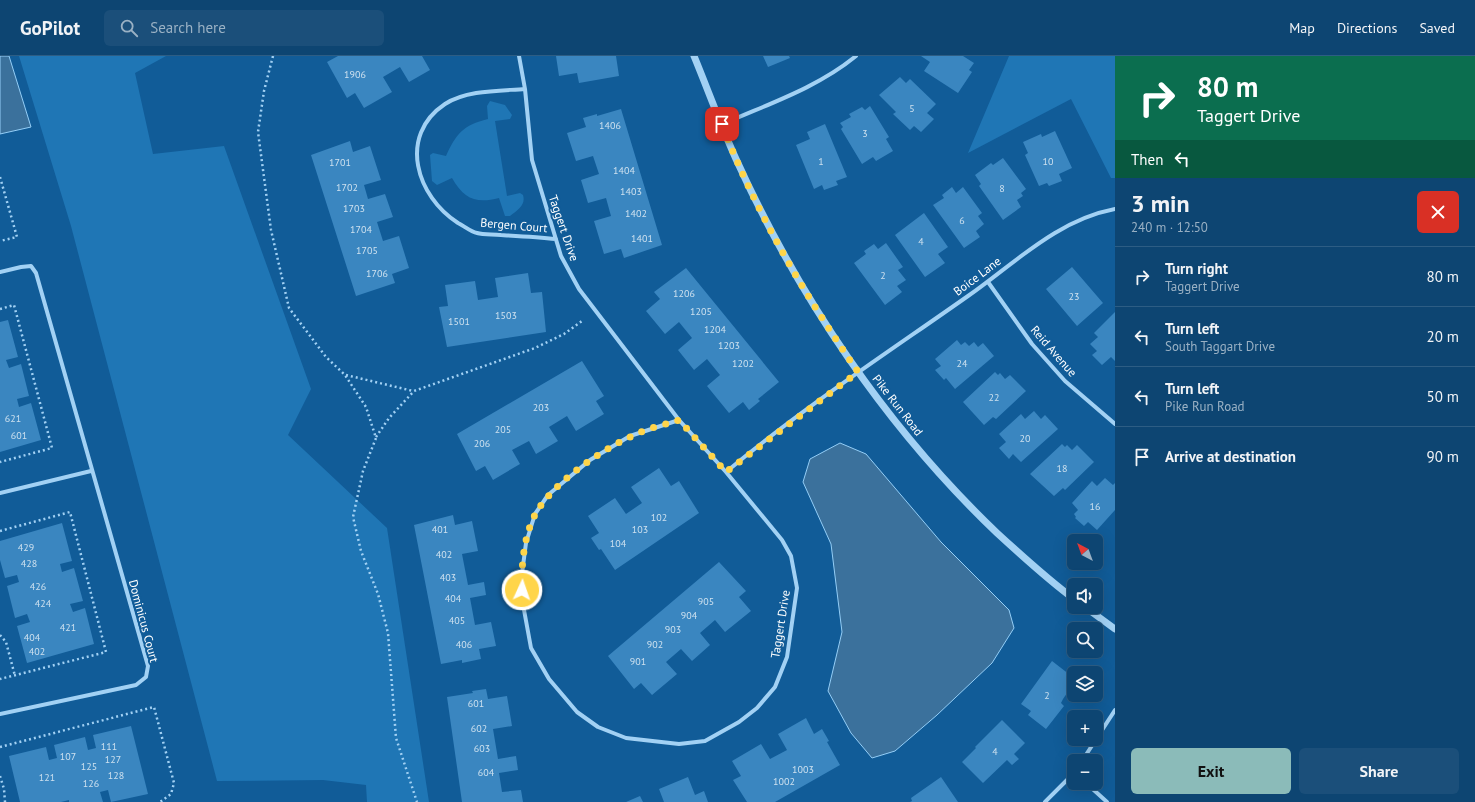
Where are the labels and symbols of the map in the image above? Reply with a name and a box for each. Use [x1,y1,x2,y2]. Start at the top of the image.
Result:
house number: 1906 [344,68,366,81]
house number: 5 [909,102,915,115]
pin [705,107,739,141]
house number: 1406 [599,119,621,132]
house number: 3 [862,127,868,140]
house number: 1 [818,155,824,168]
house number: 10 [1043,155,1054,168]
house number: 1701 [329,156,351,169]
house number: 1404 [613,164,635,177]
house number: 1702 [336,181,358,194]
house number: 8 [999,182,1005,195]
house number: 1403 [620,185,642,198]
street label: Taggert Drive [546,193,582,263]
house number: 1703 [343,202,365,215]
house number: 1402 [625,207,647,220]
house number: 6 [959,214,965,227]
street label: Bergen Court [480,215,548,235]
house number: 1704 [350,223,372,236]
house number: 1401 [631,232,653,245]
house number: 4 [918,235,924,248]
house number: 1705 [356,244,378,257]
street label: Boice Lane [950,253,1004,299]
house number: 1706 [366,267,388,280]
house number: 2 [880,269,886,282]
house number: 1206 [673,287,695,300]
house number: 23 [1069,290,1079,303]
house number: 1205 [690,305,712,318]
house number: 1503 [495,309,517,322]
house number: 1501 [448,315,470,328]
street label: Reid Avenue [1028,322,1080,380]
house number: 1204 [704,323,726,336]
house number: 1203 [718,339,740,352]
house number: 1202 [732,357,754,370]
house number: 24 [957,357,968,370]
street label: Pike Run Road [869,371,927,439]
house number: 22 [989,391,999,404]
house number: 203 [533,401,549,414]
house number: 621 [5,412,21,425]
house number: 205 [495,423,511,436]
house number: 601 [11,429,27,442]
house number: 20 [1020,432,1031,445]
house number: 206 [474,437,490,450]
house number: 18 [1057,462,1067,475]
house number: 16 [1090,500,1100,513]
house number: 102 [651,511,667,524]
house number: 401 [432,523,448,536]
house number: 103 [632,523,648,536]
north arrow [1067,534,1103,570]
house number: 104 [610,537,627,550]
house number: 429 [18,541,34,554]
house number: 402 [436,548,452,561]
house number: 428 [21,557,37,570]
position arrow [501,569,543,611]
house number: 403 [440,571,456,584]
street label: Dominicus Court [126,578,162,664]
house number: 426 [30,580,46,593]
street label: Taggert Drive [767,589,793,659]
house number: 404 [445,592,462,605]
house number: 905 [698,595,714,608]
house number: 424 [35,597,52,610]
house number: 904 [681,609,698,622]
house number: 405 [449,614,465,627]
house number: 421 [60,621,76,634]
house number: 903 [665,623,681,636]
house number: 404 [24,631,41,644]
house number: 406 [456,638,472,651]
house number: 902 [647,638,663,651]
house number: 402 [29,645,45,658]
house number: 901 [630,655,646,668]
house number: 2 [1044,689,1050,702]
house number: 601 [468,697,484,710]
house number: 602 [471,722,487,735]
house number: 111 [101,740,117,753]
house number: 603 [474,742,490,755]
house number: 4 [992,745,998,758]
house number: 107 [60,750,76,763]
house number: 127 [105,753,121,766]
house number: 125 [81,760,97,773]
house number: 1003 [792,763,814,776]
house number: 604 [478,766,495,779]
house number: 128 [108,769,124,782]
house number: 121 [39,771,55,784]
house number: 1002 [773,775,795,788]
house number: 126 [83,777,99,790]

